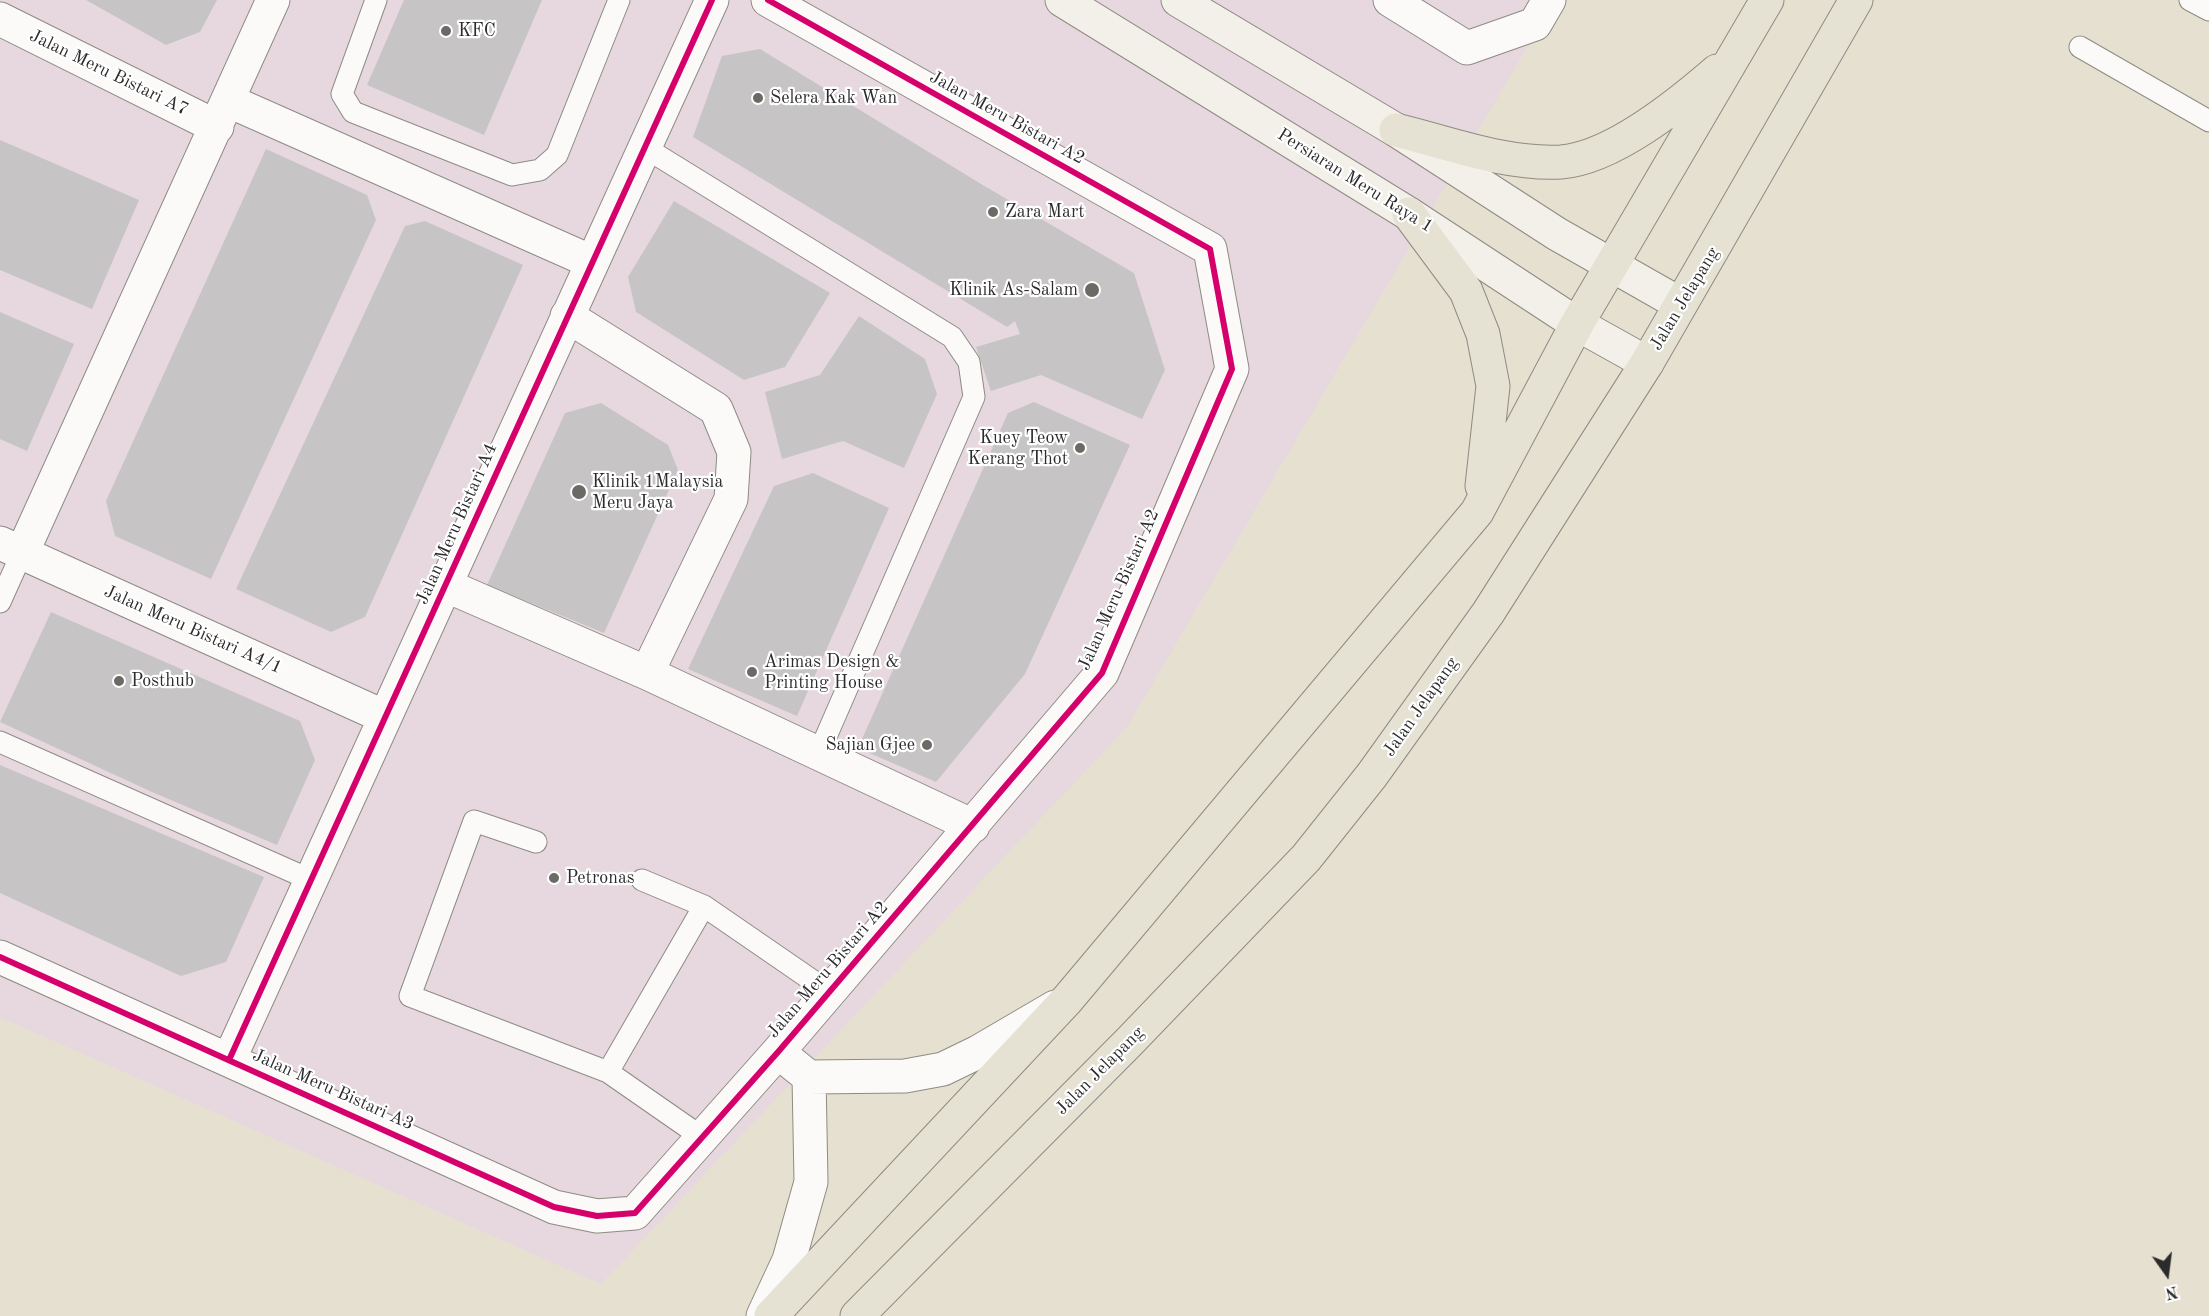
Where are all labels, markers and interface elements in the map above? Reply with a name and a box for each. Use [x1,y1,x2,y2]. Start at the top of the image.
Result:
place label: KFC [458,20,496,42]
marker: KFC [439,24,453,38]
street label: Jalan Meru Bistari A7 [26,25,192,121]
street label: Jalan Meru Bistari A2 [926,66,1088,170]
place label: Selera Kak Wan [770,87,897,109]
marker: Selera Kak Wan [751,91,765,105]
street label: Persiaran Meru Raya 1 [1273,124,1437,238]
place label: Zara Mart [1005,201,1085,223]
marker: Zara Mart [986,205,1000,219]
street label: Jalan Jelapang [1646,243,1724,355]
place label: Klinik As-Salam [949,279,1078,301]
marker: Klinik As-Salam [1083,281,1101,299]
place label: Kuey Teow Kerang Thot [967,427,1068,470]
street label: Jalan Meru Bistari A4 [412,440,502,608]
marker: Kuey Teow Kerang Thot [1073,441,1087,455]
place label: Klinik 1Malaysia Meru Jaya [592,471,723,514]
marker: Klinik 1Malaysia Meru Jaya [570,483,588,501]
street label: Jalan Meru Bistari A2 [1074,506,1164,674]
street label: Jalan Meru Bistari A4/1 [101,581,285,679]
place label: Arimas Design & Printing House [764,651,900,694]
street label: Jalan Jelapang [1379,653,1463,761]
marker: Arimas Design & Printing House [745,665,759,679]
place label: Posthub [131,670,194,692]
marker: Posthub [112,674,126,688]
place label: Sajian Gjee [825,734,915,756]
marker: Sajian Gjee [920,738,934,752]
place label: Petronas [566,867,635,889]
marker: Petronas [547,871,561,885]
street label: Jalan Meru Bistari A2 [763,897,893,1043]
street label: Jalan Jelapang [1051,1022,1149,1120]
street label: Jalan Meru Bistari A3 [249,1045,417,1135]
north arrow [2137,1244,2197,1304]
text: N [2163,1282,2179,1301]

